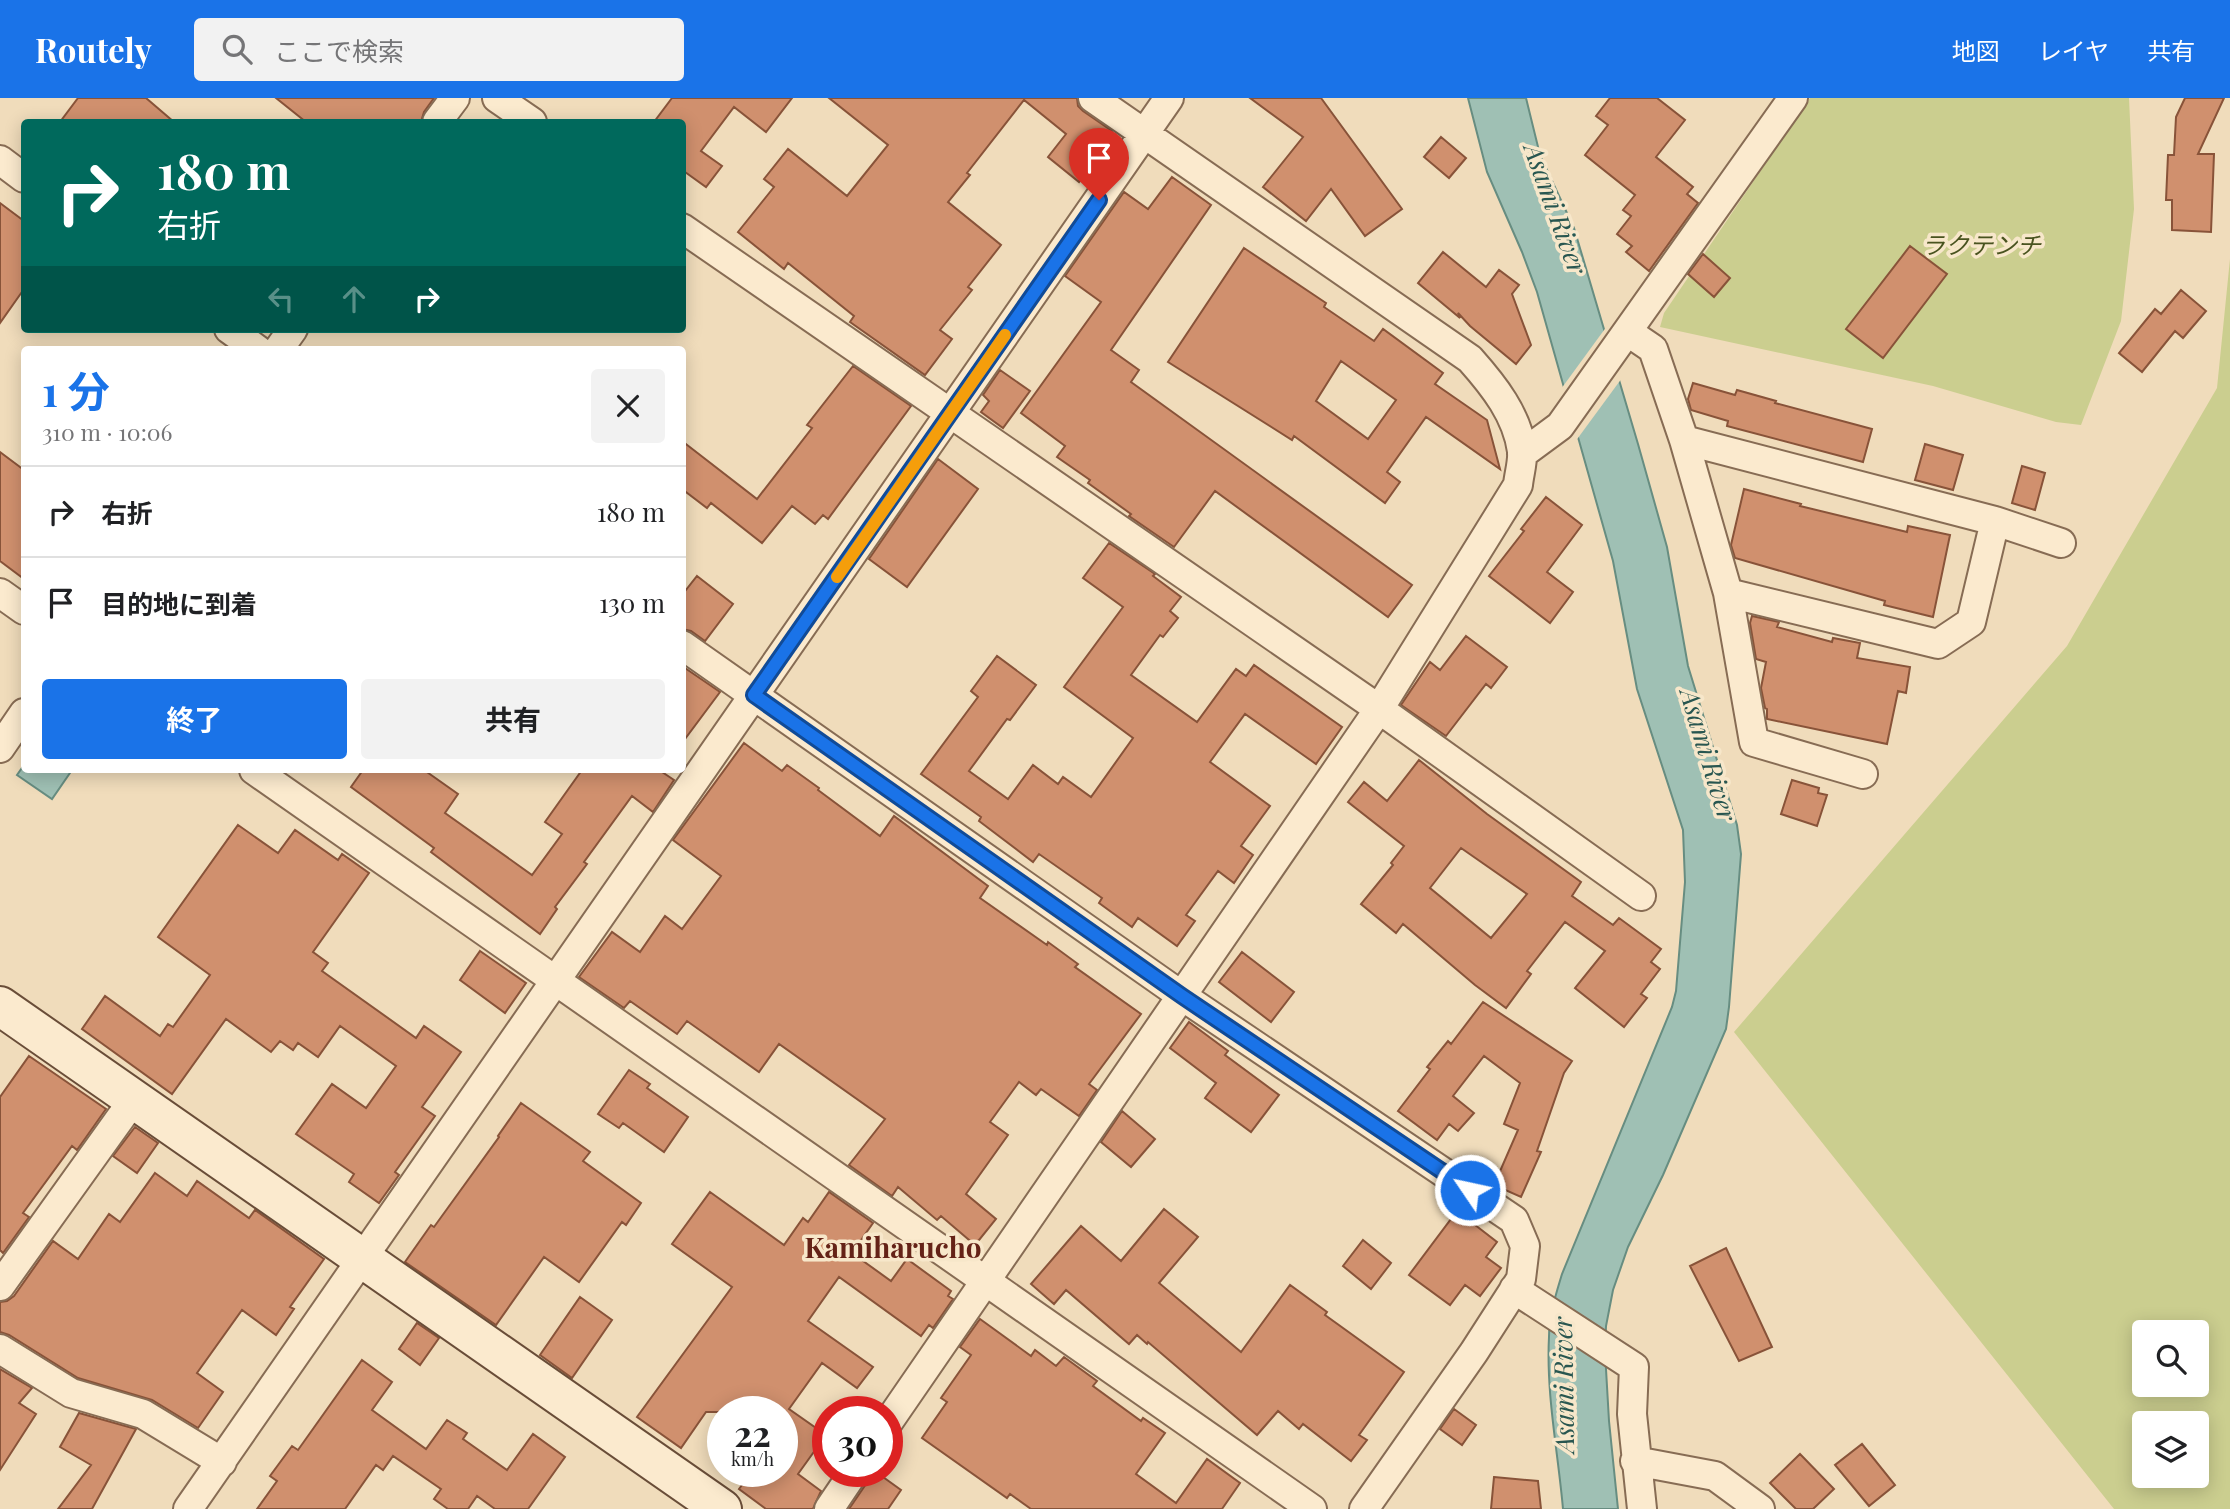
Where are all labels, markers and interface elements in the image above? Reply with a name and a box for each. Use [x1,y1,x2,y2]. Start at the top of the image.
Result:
search box [194,18,684,81]
text: Routely [35,27,152,71]
icon: search [218,30,256,68]
text: ここで検索 [274,33,404,68]
text: 地図 [1952,34,2000,66]
text: レイヤ [2038,34,2109,66]
text: 共有 [2147,34,2195,66]
pin [1069,128,1129,200]
water label: Asami River [1516,136,1597,279]
text: 180 m [157,137,291,202]
icon: arrive [1080,139,1118,177]
icon: right [42,147,133,238]
text: 右折 [157,202,221,245]
park label: ラクテンチ [1921,228,2042,260]
icon: left [262,280,300,318]
icon: ahead [335,280,373,318]
icon: right [408,280,446,318]
text: 1 分 [42,362,110,418]
button: close [591,369,665,443]
text: 310 m · 10:06 [42,416,172,447]
icon: right [42,493,80,531]
text: 180 m [597,494,665,529]
text: 右折 [101,495,153,530]
icon: arrive [42,584,80,622]
text: 130 m [599,585,665,620]
text: 目的地に到着 [101,586,257,621]
button: 終了 [42,679,347,759]
button: 共有 [361,679,665,759]
water label: Asami River [1672,681,1746,826]
position arrow [1433,1153,1507,1227]
district label: Kamiharucho [805,1228,981,1265]
water label: Asami River [1544,1316,1581,1457]
map controls [2132,1320,2209,1488]
button: search [2132,1320,2209,1397]
speed limit sign: 30 [812,1396,903,1487]
text: 22 [734,1409,771,1456]
button: layers [2132,1411,2209,1488]
text: km/h [731,1447,774,1471]

